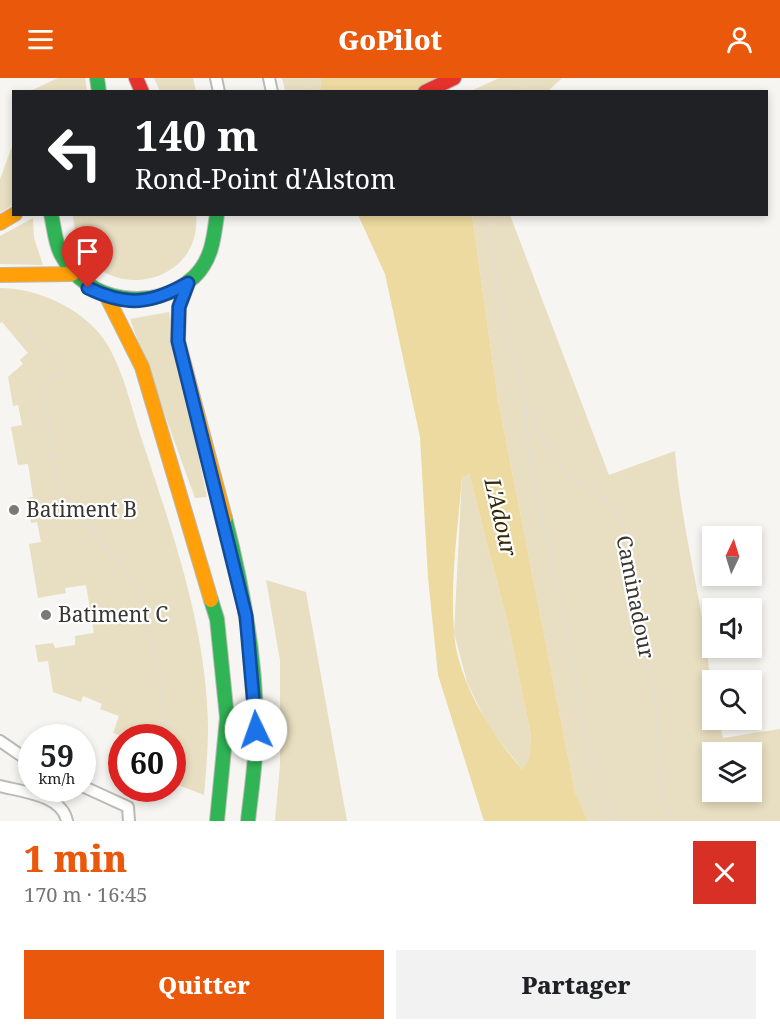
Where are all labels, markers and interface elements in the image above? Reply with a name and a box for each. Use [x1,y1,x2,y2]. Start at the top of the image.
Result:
text: GoPilot [338,21,442,58]
icon: menu [24,23,57,56]
icon: person [723,23,756,56]
text: 140 m [135,106,259,163]
icon: left [36,114,114,192]
text: Rond-Point d'Alstom [135,160,396,197]
pin [62,226,113,288]
icon: arrive [71,235,104,268]
water label: L'Adour [478,474,526,559]
place label: Batiment B [26,495,137,523]
marker: Batiment B [7,503,21,517]
north arrow [702,526,762,586]
map controls [702,526,762,802]
street label: Caminadour [610,533,662,661]
button: sound [702,598,762,658]
place label: Batiment C [58,600,168,628]
marker: Batiment C [39,608,53,622]
button: search [702,670,762,730]
position arrow [224,698,288,762]
speed limit sign: 60 [108,724,186,802]
text: 59 [40,735,74,776]
button: layers [702,742,762,802]
text: km/h [39,768,75,788]
text: 1 min [24,834,127,883]
button: close [693,841,756,904]
text: 170 m · 16:45 [24,881,147,908]
button: Quitter [24,950,384,1019]
button: Partager [396,950,756,1019]

